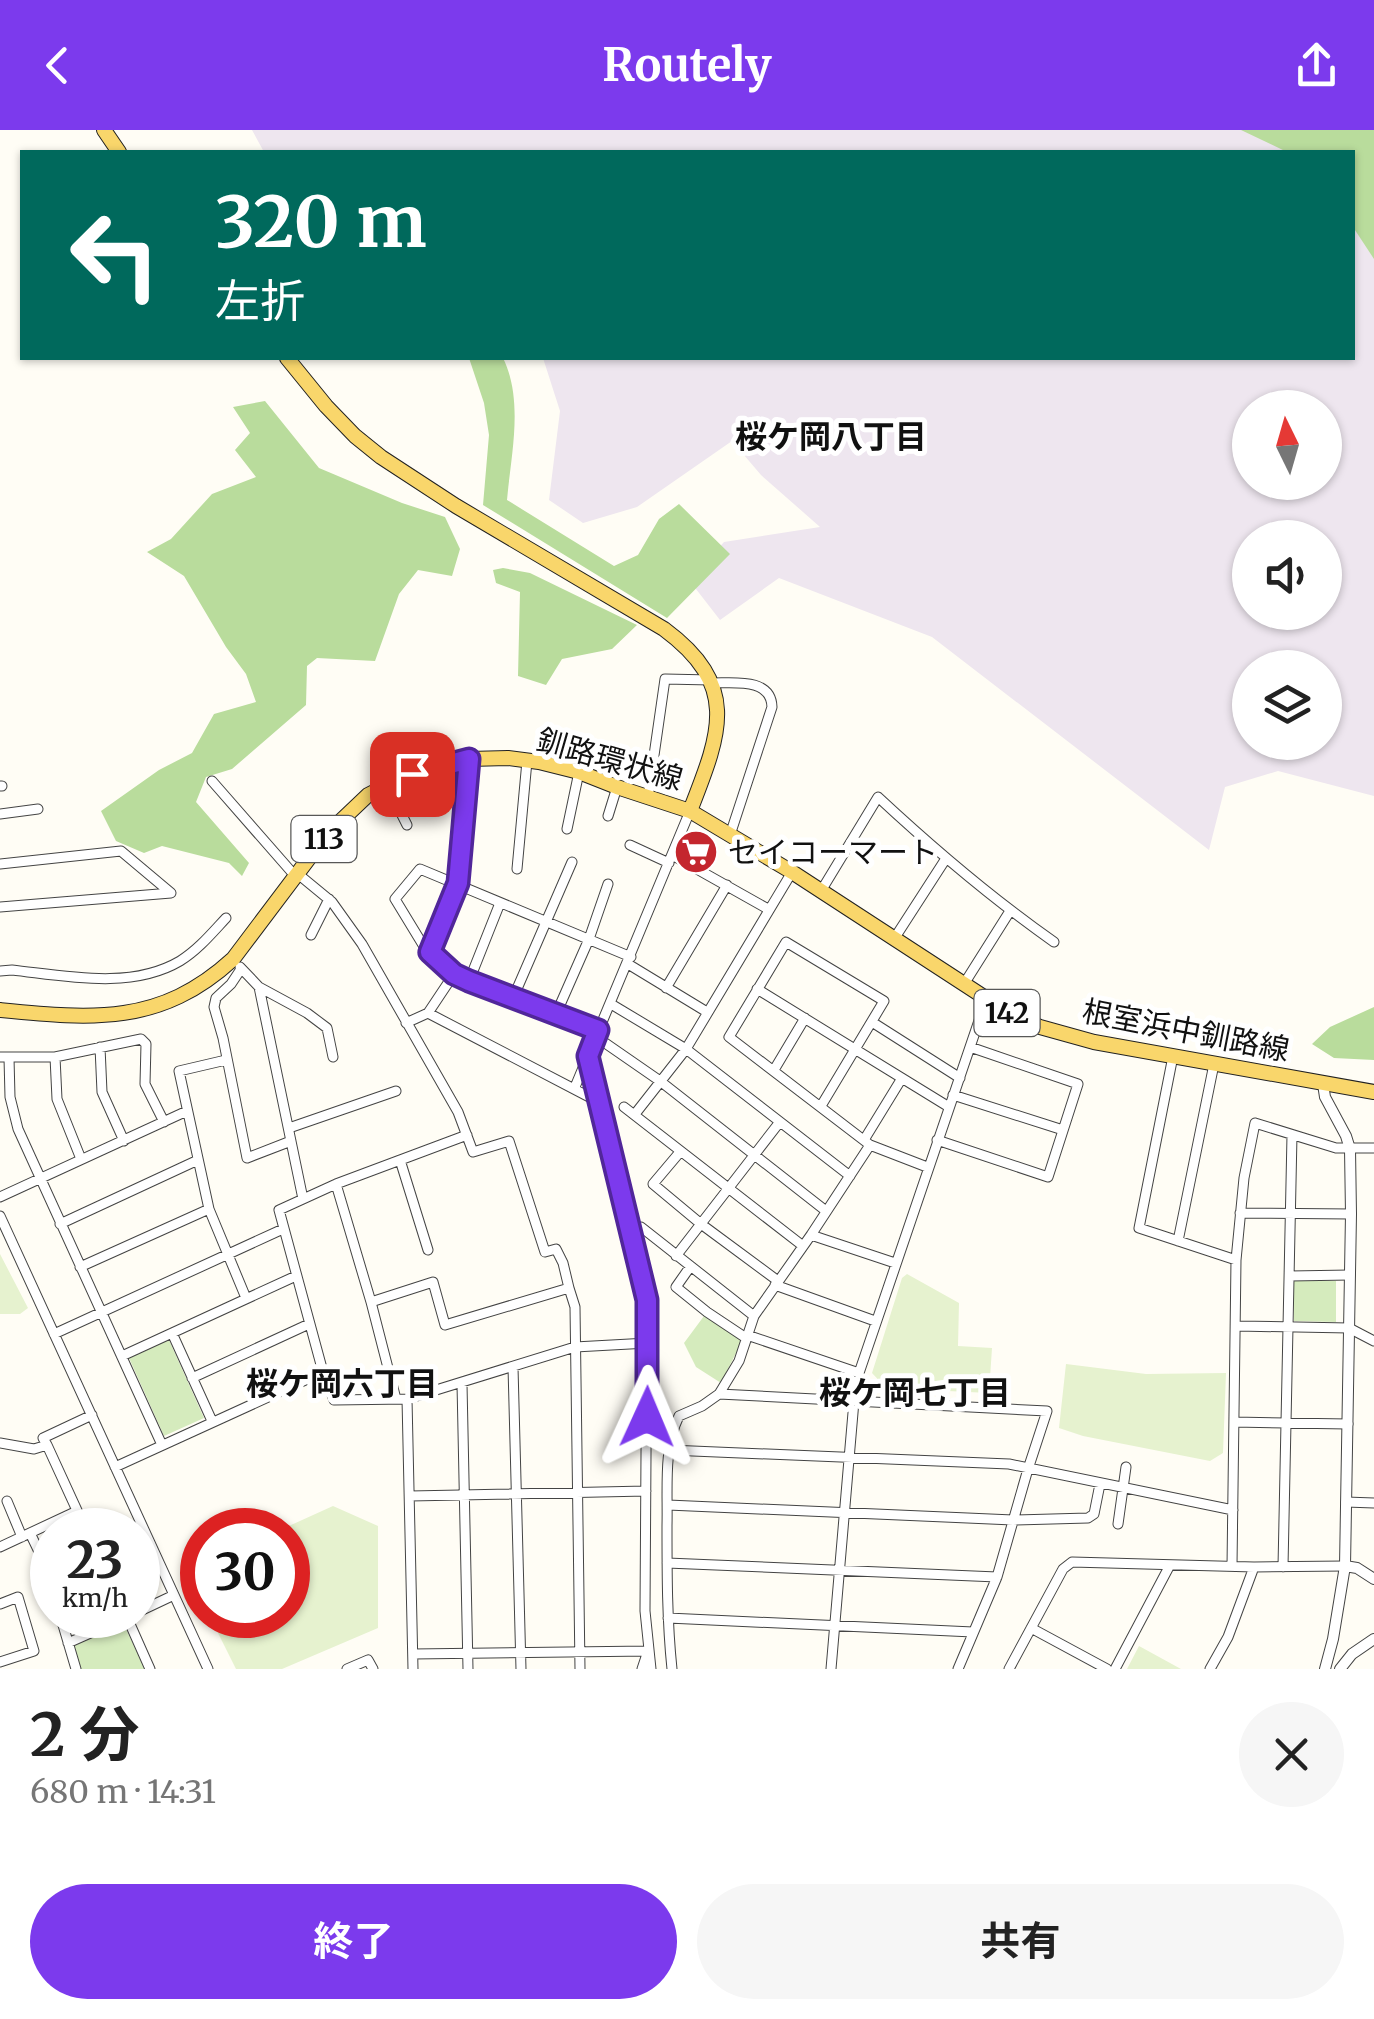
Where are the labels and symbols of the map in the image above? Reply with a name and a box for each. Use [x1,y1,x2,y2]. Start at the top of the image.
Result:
north arrow [1232,390,1342,500]
district label: 桜ケ岡八丁目 [735,417,927,457]
street label: 釧路環状線 [533,720,687,798]
pin [370,732,455,817]
road number: 113 [292,816,356,862]
supermarket icon: セイコーマート [673,829,719,875]
place label: セイコーマート [728,833,938,871]
road number: 142 [974,990,1040,1036]
street label: 根室浜中釧路線 [1079,991,1293,1069]
district label: 桜ケ岡六丁目 [246,1364,438,1404]
position arrow [595,1365,699,1469]
district label: 桜ケ岡七丁目 [819,1373,1011,1413]
speed limit sign: 30 [180,1508,310,1638]

